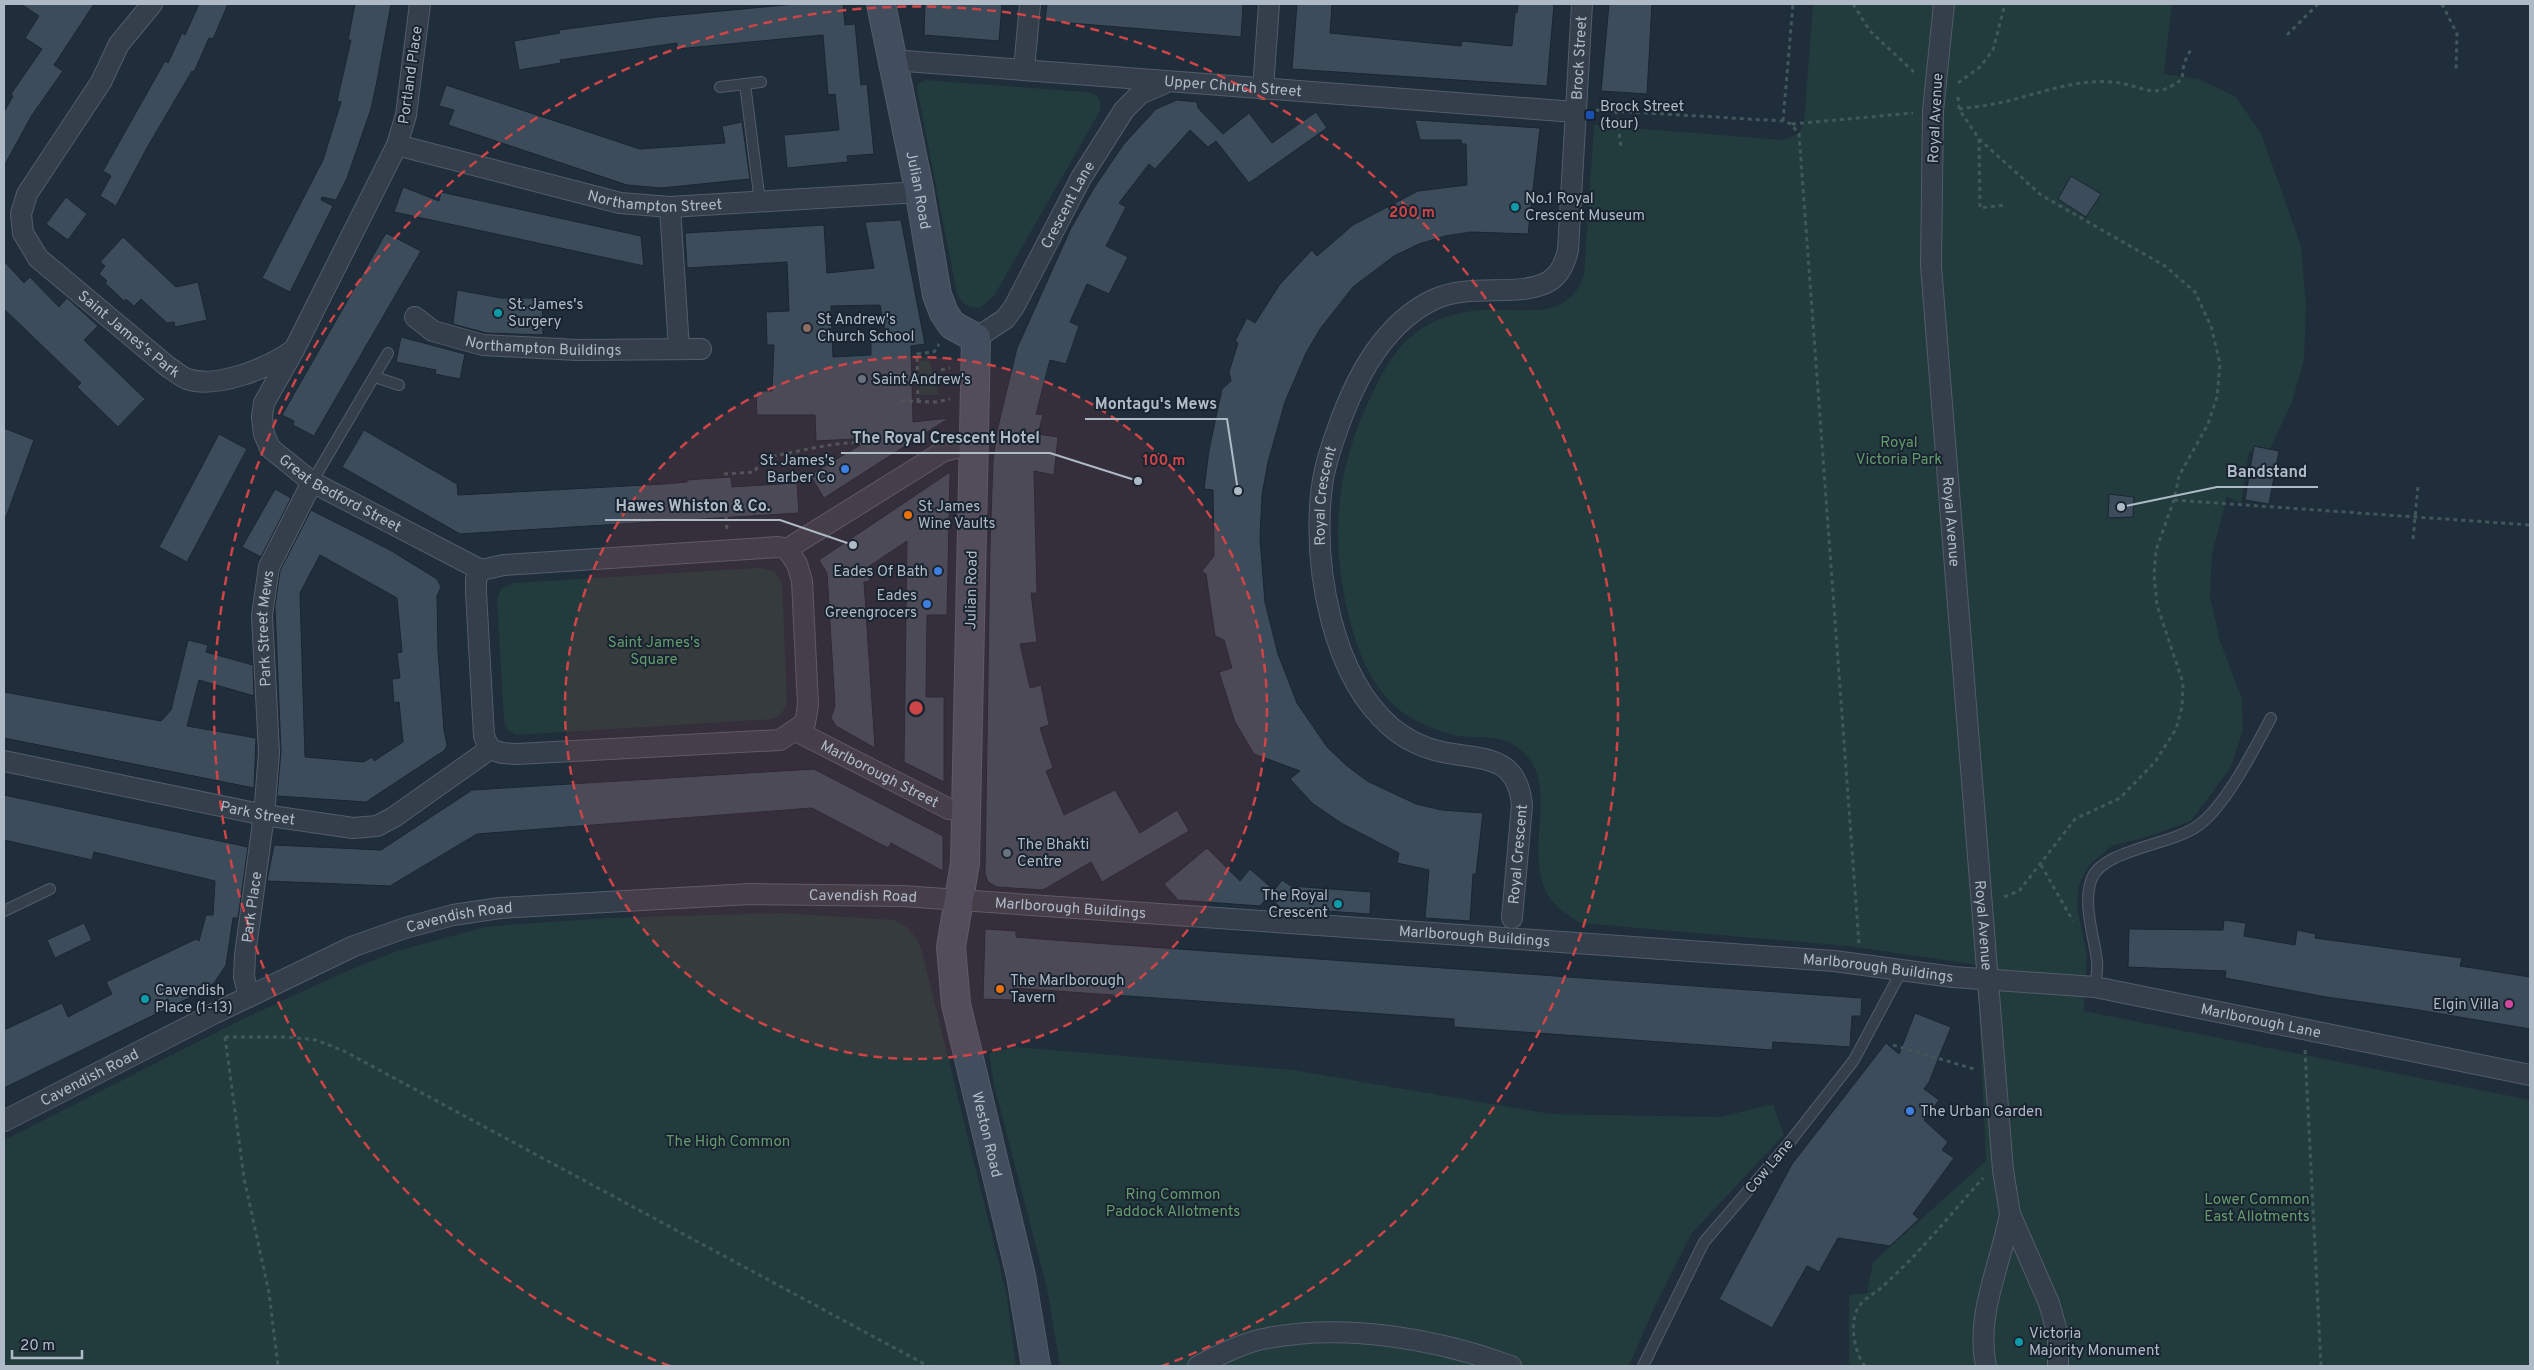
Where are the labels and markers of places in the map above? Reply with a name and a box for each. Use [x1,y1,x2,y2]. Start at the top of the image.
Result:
place label: Brock Street (tour) [1600,98,1684,134]
marker: Brock Street (tour) [1584,109,1596,121]
place label: No.1 Royal Crescent Museum [1525,190,1645,226]
marker: No.1 Royal Crescent Museum [1509,201,1521,213]
place label: St. James's Surgery [508,296,584,332]
marker: St. James's Surgery [492,307,504,319]
place label: St Andrew's Church School [817,311,914,347]
marker: St Andrew's Church School [801,322,813,334]
place label: Saint Andrew's [872,371,971,390]
marker: Saint Andrew's [856,373,868,385]
callout: Montagu's Mews [1085,388,1227,419]
callout: The Royal Crescent Hotel [841,422,1050,453]
place label: St. James's Barber Co [759,452,835,488]
callout: Bandstand [2217,456,2318,487]
marker: St. James's Barber Co [839,463,851,475]
callout: Hawes Whiston & Co. [605,489,780,520]
place label: St James Wine Vaults [918,498,996,534]
marker: St James Wine Vaults [902,509,914,521]
place label: Eades Of Bath [833,563,928,582]
marker: Eades Of Bath [932,565,944,577]
place label: Eades Greengrocers [825,587,917,623]
marker: Eades Greengrocers [921,598,933,610]
centre of rings [907,699,925,717]
place label: The Bhakti Centre [1017,836,1089,872]
marker: The Bhakti Centre [1001,847,1013,859]
place label: The Royal Crescent [1262,887,1328,923]
marker: The Royal Crescent [1332,898,1344,910]
place label: The Marlborough Tavern [1010,972,1124,1008]
place label: Cavendish Place (1-13) [155,982,233,1018]
marker: The Marlborough Tavern [994,983,1006,995]
marker: Cavendish Place (1-13) [139,993,151,1005]
place label: Elgin Villa [2433,996,2499,1015]
marker: Elgin Villa [2503,998,2515,1010]
place label: The Urban Garden [1920,1103,2043,1122]
marker: The Urban Garden [1904,1105,1916,1117]
place label: Victoria Majority Monument [2029,1325,2160,1361]
marker: Victoria Majority Monument [2013,1336,2025,1348]

